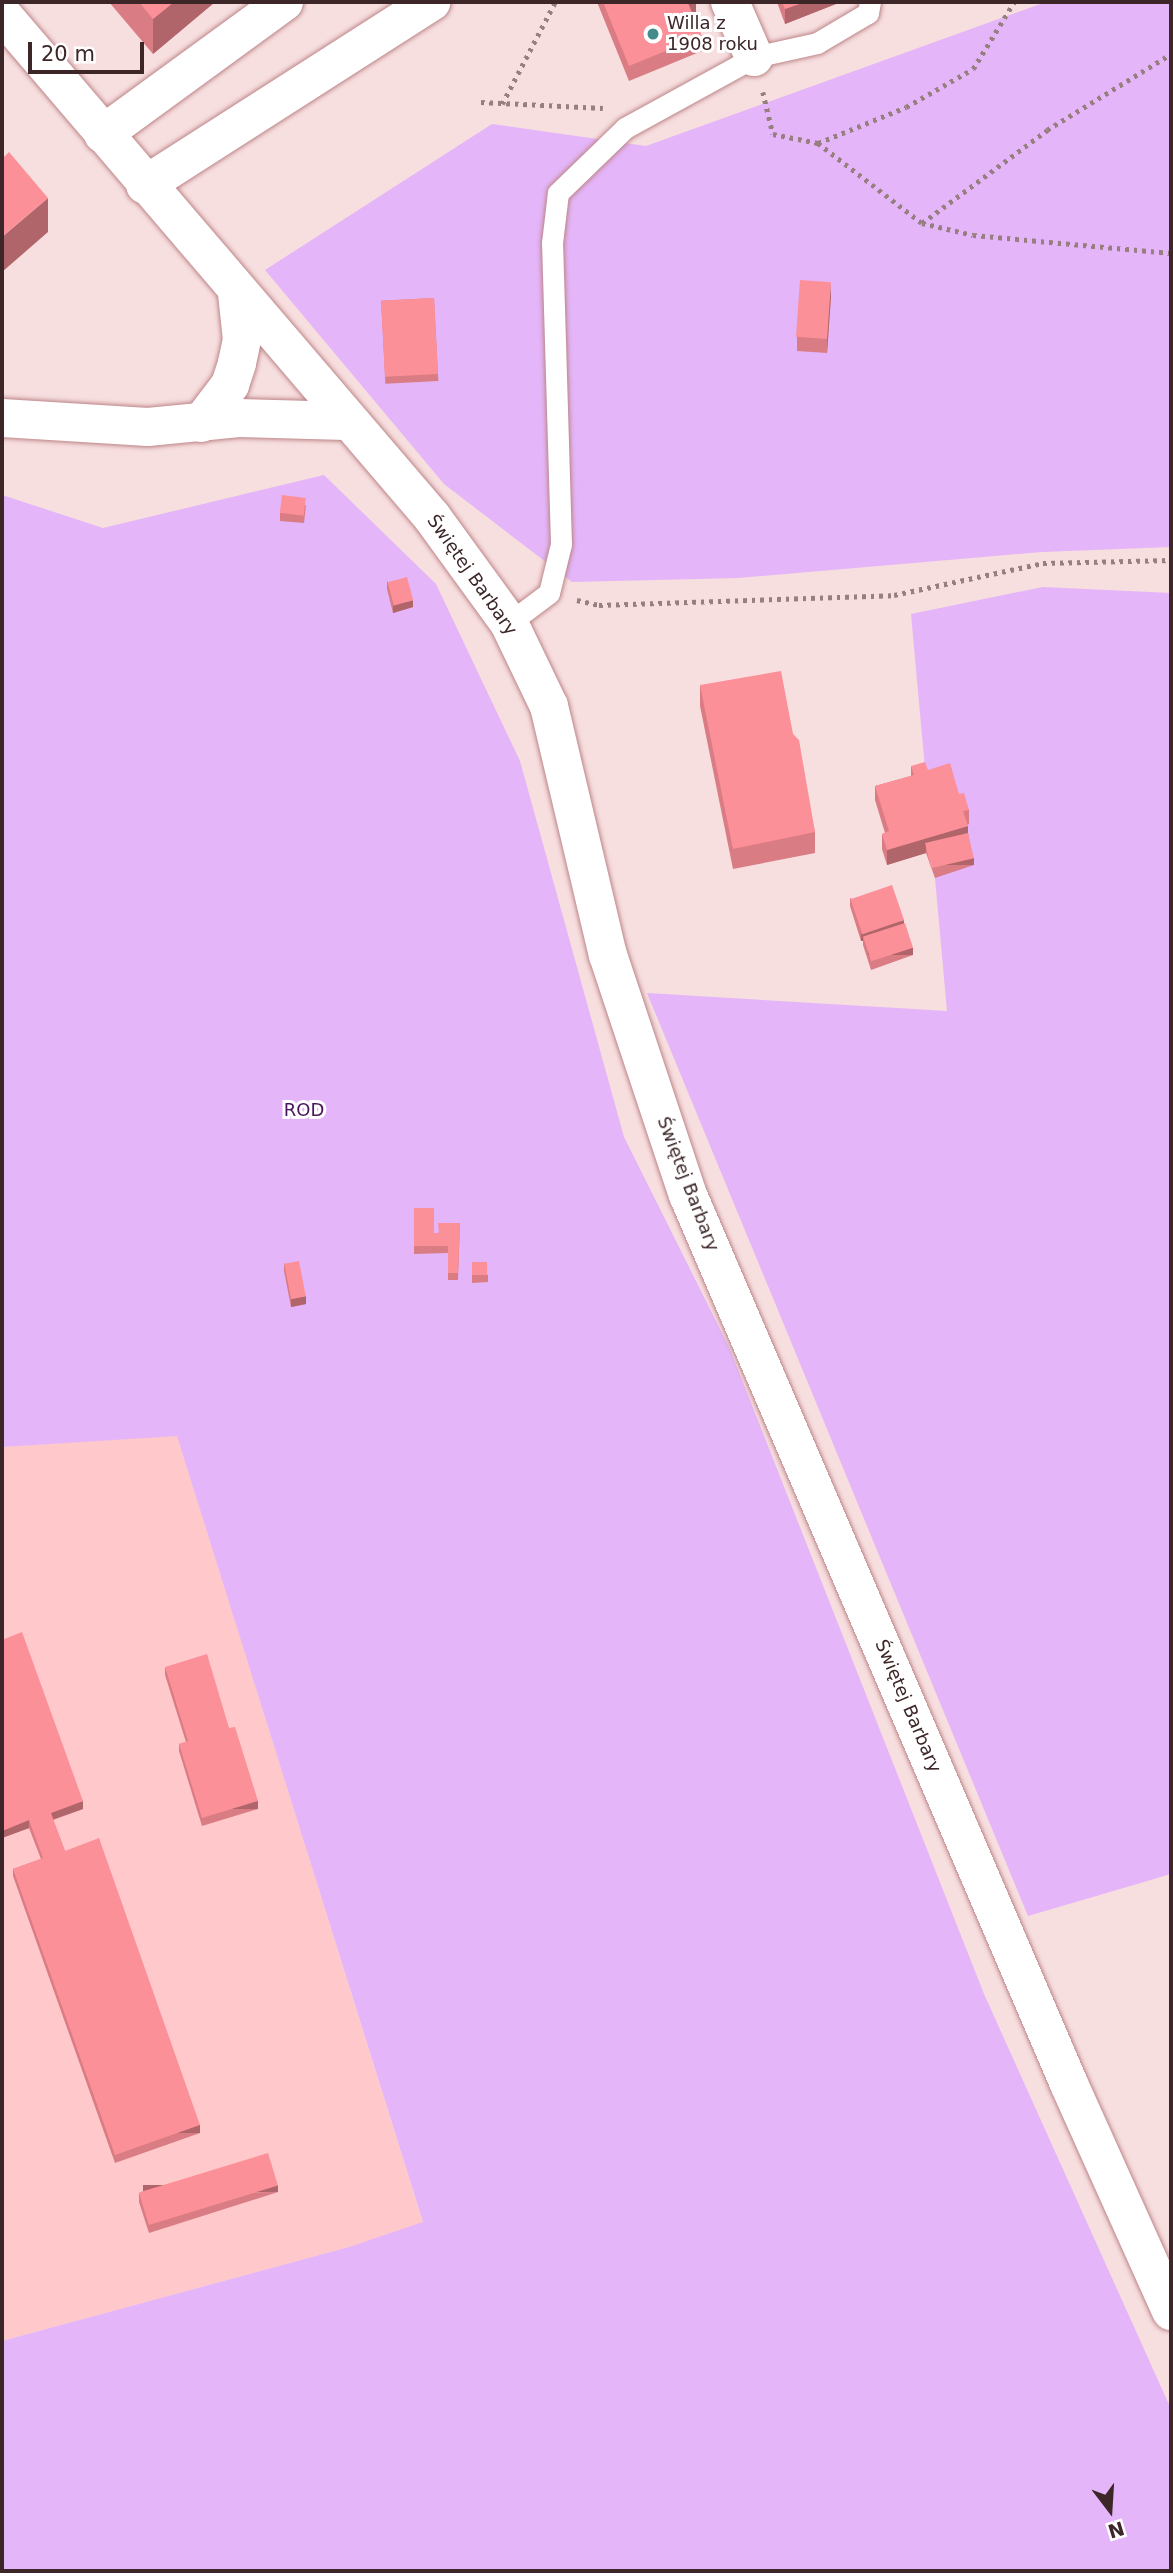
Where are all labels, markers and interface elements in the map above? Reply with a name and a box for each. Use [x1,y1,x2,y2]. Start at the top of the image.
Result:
place label: Willa z 1908 roku [667,13,758,56]
marker: Willa z 1908 roku [645,26,661,42]
scale bar [32,28,147,72]
text: 20 m [41,42,95,66]
street label: Świętej Barbary [422,510,522,640]
park label: ROD [284,1099,324,1121]
street label: Świętej Barbary [652,1114,724,1254]
street label: Świętej Barbary [870,1636,946,1776]
north arrow [1075,2475,1145,2545]
text: N [1105,2517,1127,2543]

